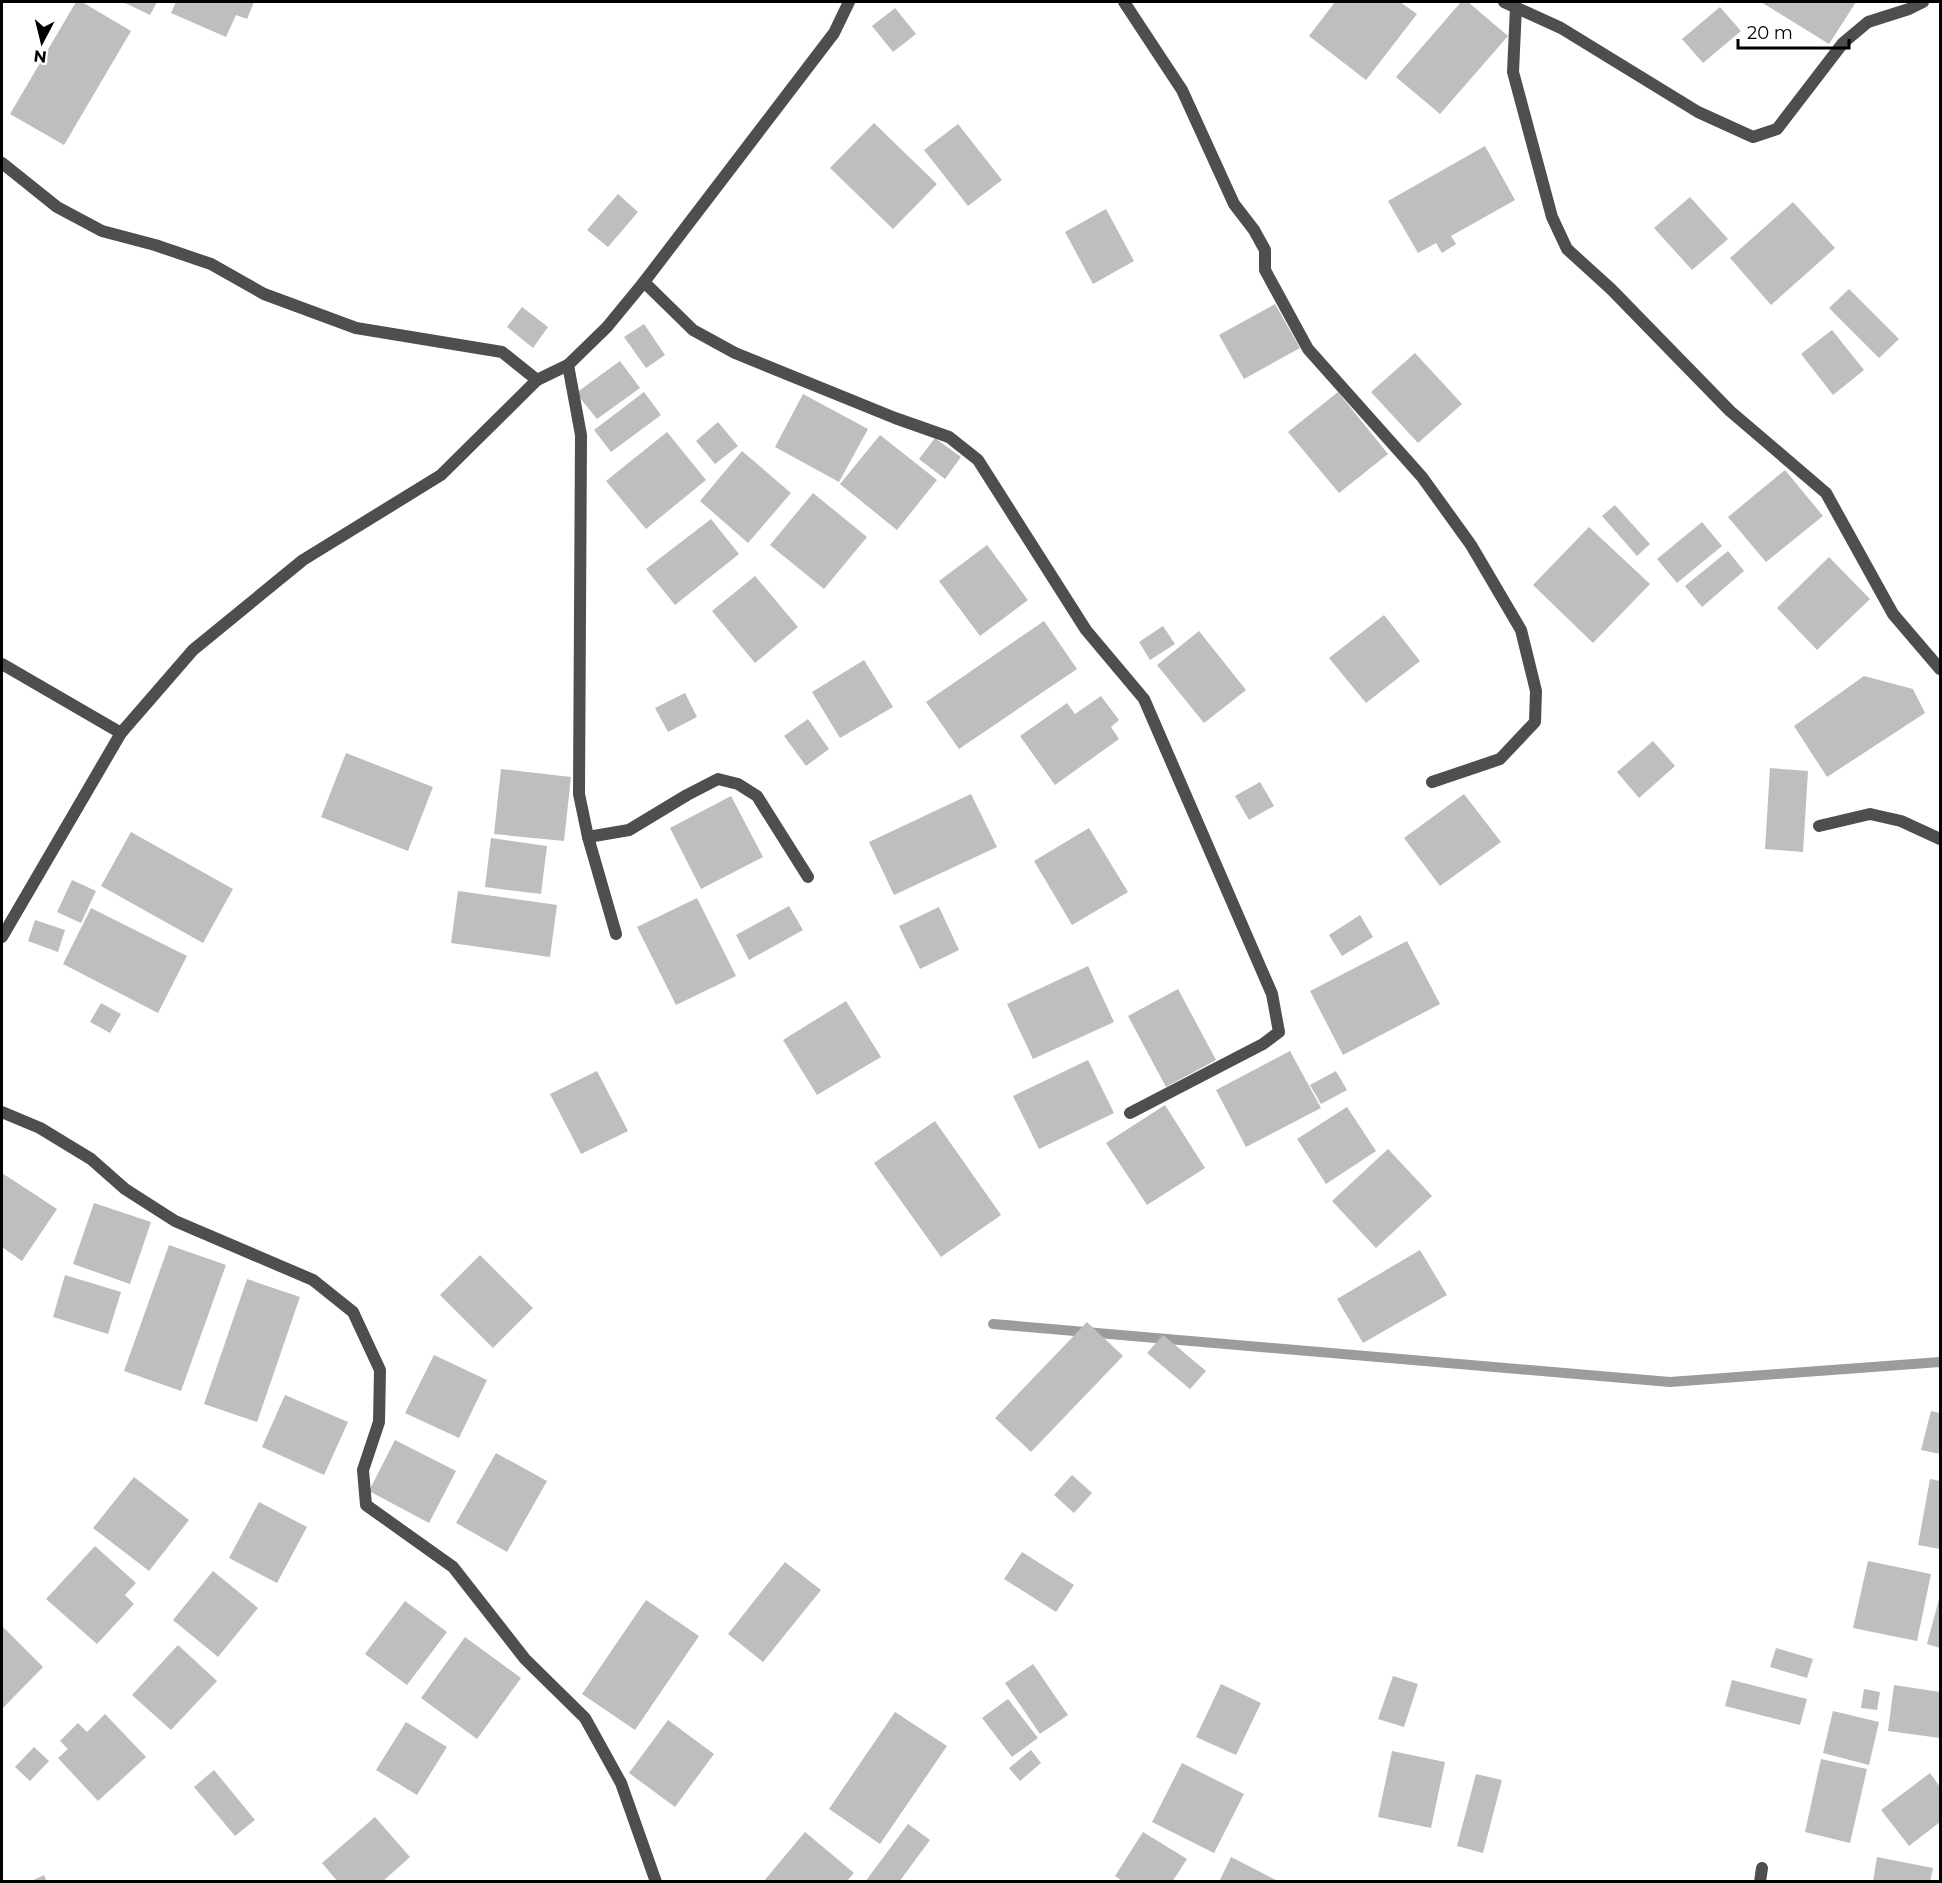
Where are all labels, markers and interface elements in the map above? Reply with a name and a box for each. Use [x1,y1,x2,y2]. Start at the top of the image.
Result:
north arrow [12,12,72,72]
scale bar [1738,12,1849,50]
text: 20 m [1747,22,1793,44]
text: N [33,46,48,67]

